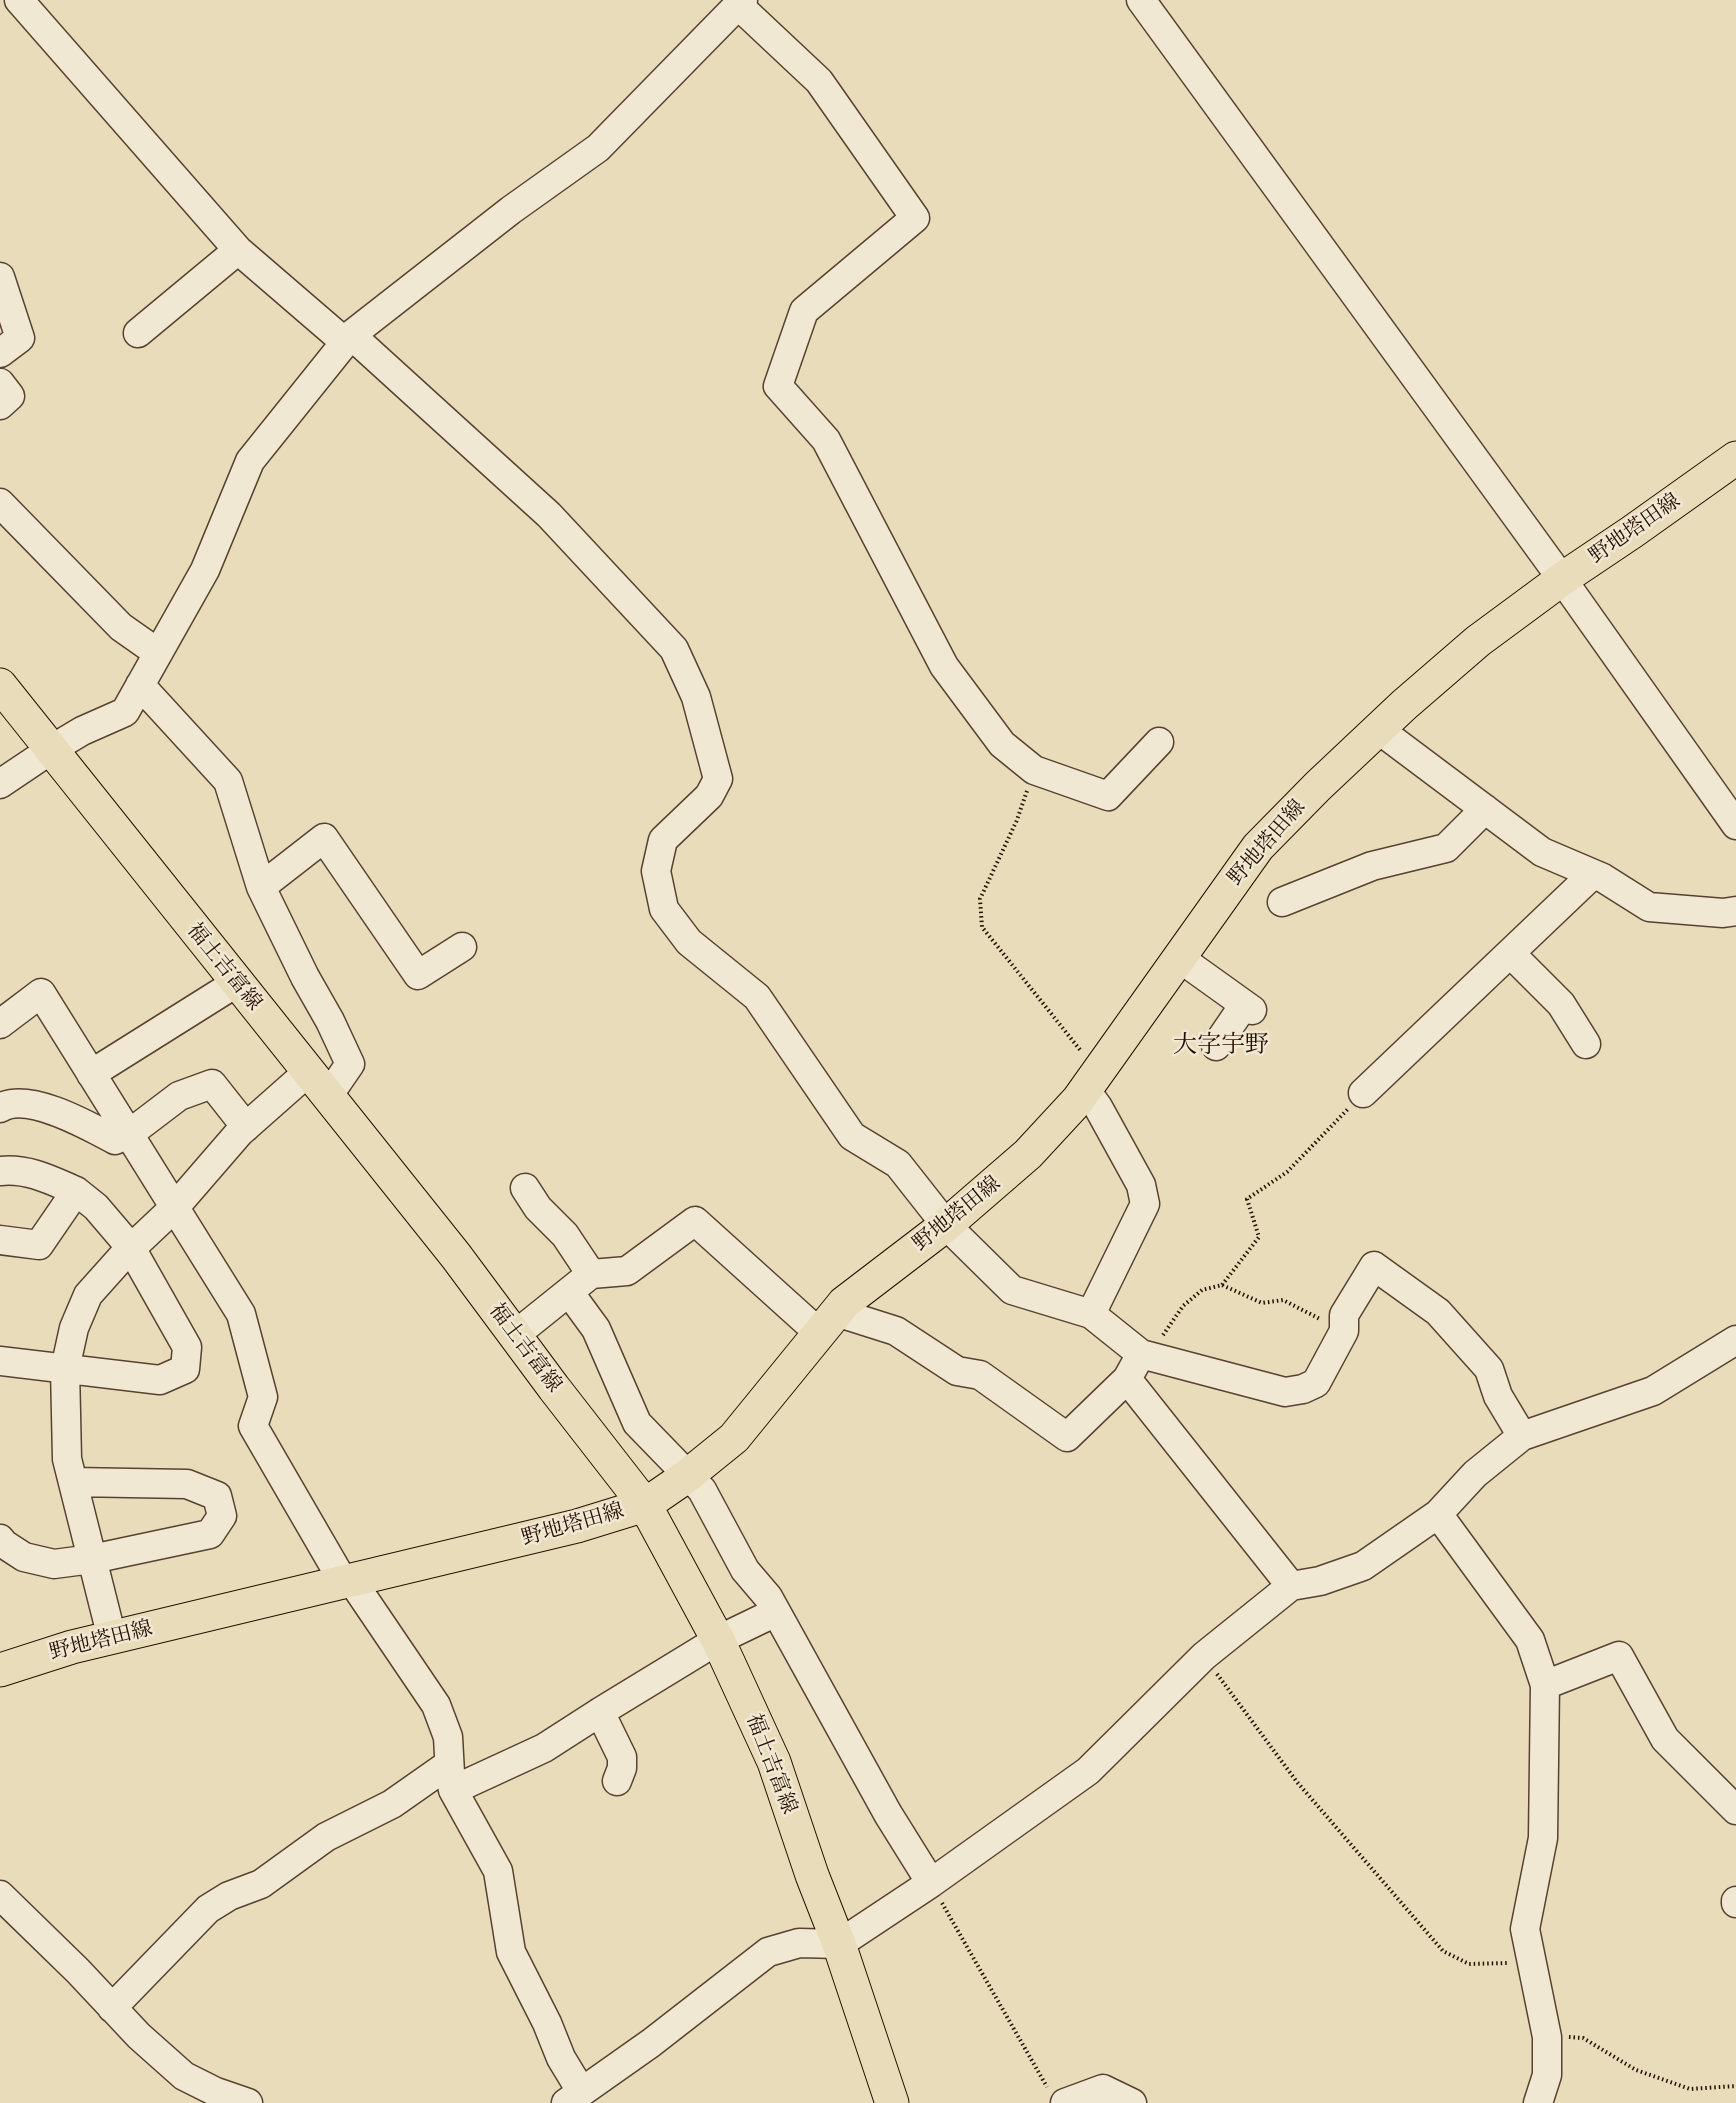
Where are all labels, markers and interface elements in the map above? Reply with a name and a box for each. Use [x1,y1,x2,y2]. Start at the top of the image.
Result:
street label: 野地塔田線 [1585,489,1685,569]
street label: 野地塔田線 [1223,795,1311,891]
street label: 福土吉富線 [181,918,267,1016]
district label: 大字宇野 [1173,1032,1269,1060]
street label: 野地塔田線 [908,1171,1006,1257]
street label: 福土吉富線 [483,1298,567,1398]
street label: 野地塔田線 [519,1498,627,1552]
street label: 野地塔田線 [47,1616,155,1666]
street label: 福土吉富線 [740,1710,802,1818]

